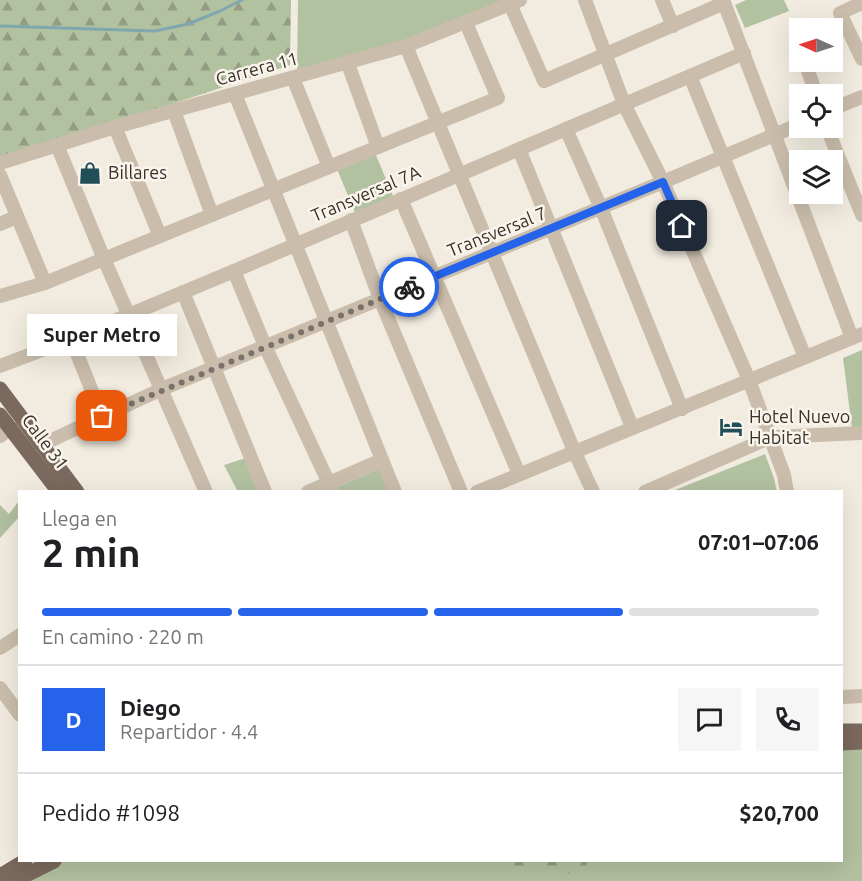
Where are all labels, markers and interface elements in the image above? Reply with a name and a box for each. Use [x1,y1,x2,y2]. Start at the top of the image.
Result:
north arrow [789,18,843,72]
map controls [789,18,843,204]
street label: Carrera 11 [213,47,300,89]
button: locate [789,84,843,138]
button: layers [789,150,843,204]
shop icon: Billares [77,160,103,186]
street label: Transversal 7A [308,161,424,225]
place label: Billares [108,162,167,182]
pin [656,200,707,251]
street label: Transversal 7 [444,202,549,260]
icon: home [665,209,698,242]
courier [379,257,439,317]
icon: bike [393,271,426,304]
callout: Super Metro [27,314,177,356]
text: Super Metro [43,323,161,346]
pin [76,390,127,441]
icon: bag [85,399,118,432]
place label: Hotel Nuevo Habitat [749,406,850,447]
street label: Calle 31 [19,410,73,473]
hotel icon: Hotel Nuevo Habitat [718,414,744,440]
text: Llega en [42,507,117,530]
text: 07:01–07:06 [698,529,819,554]
text: 2 min [42,531,141,574]
text: En camino · 220 m [42,625,204,648]
button: chat [678,688,741,751]
button: phone [756,688,819,751]
text: Diego [120,695,181,720]
text: D [65,707,82,732]
text: Repartidor · 4.4 [120,720,258,743]
text: Pedido #1098 [42,800,180,825]
text: $20,700 [739,800,819,825]

